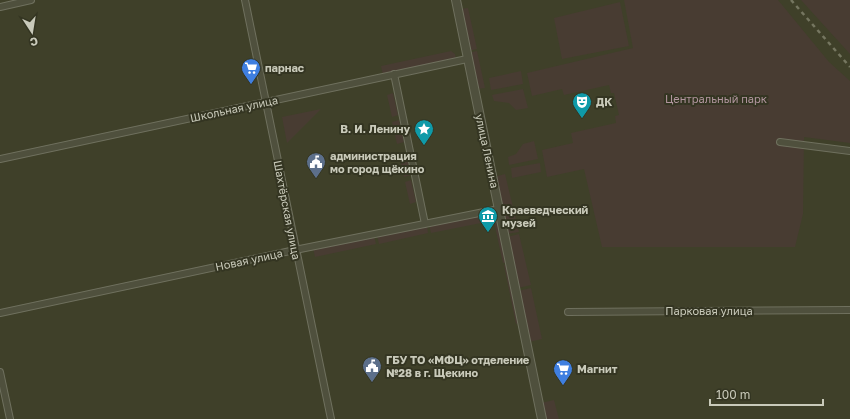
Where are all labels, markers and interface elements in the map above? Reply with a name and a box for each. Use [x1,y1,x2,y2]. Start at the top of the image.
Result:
north arrow [12,12,52,52]
text: С [29,35,39,49]
supermarket icon: парнас [240,57,262,85]
place label: парнас [265,61,305,74]
theatre icon: ДК [571,91,593,119]
park label: Центральный парк [665,92,768,105]
street label: Школьная улица [189,93,279,124]
place label: ДК [596,95,612,108]
street label: улица Ленина [473,113,502,189]
place icon: В. И. Ленину [413,118,435,146]
place label: В. И. Ленину [340,122,410,135]
place label: администрация мо город щёкино [330,149,425,175]
public building icon: администрация мо город щёкино [305,151,327,179]
street label: Шахтёрская улица [271,159,304,261]
place label: Краеведческий музей [502,203,589,229]
museum icon: Краеведческий музей [477,205,499,233]
street label: Новая улица [214,246,284,273]
street label: Парковая улица [665,304,753,317]
place label: ГБУ ТО «МФЦ» отделение №28 в г. Щекино [386,353,530,379]
public building icon: ГБУ ТО «МФЦ» отделение №28 в г. Щекино [361,355,383,383]
supermarket icon: Магнит [552,358,574,386]
place label: Магнит [577,362,618,375]
scale bar [710,381,823,407]
text: 100 m [716,387,750,402]

